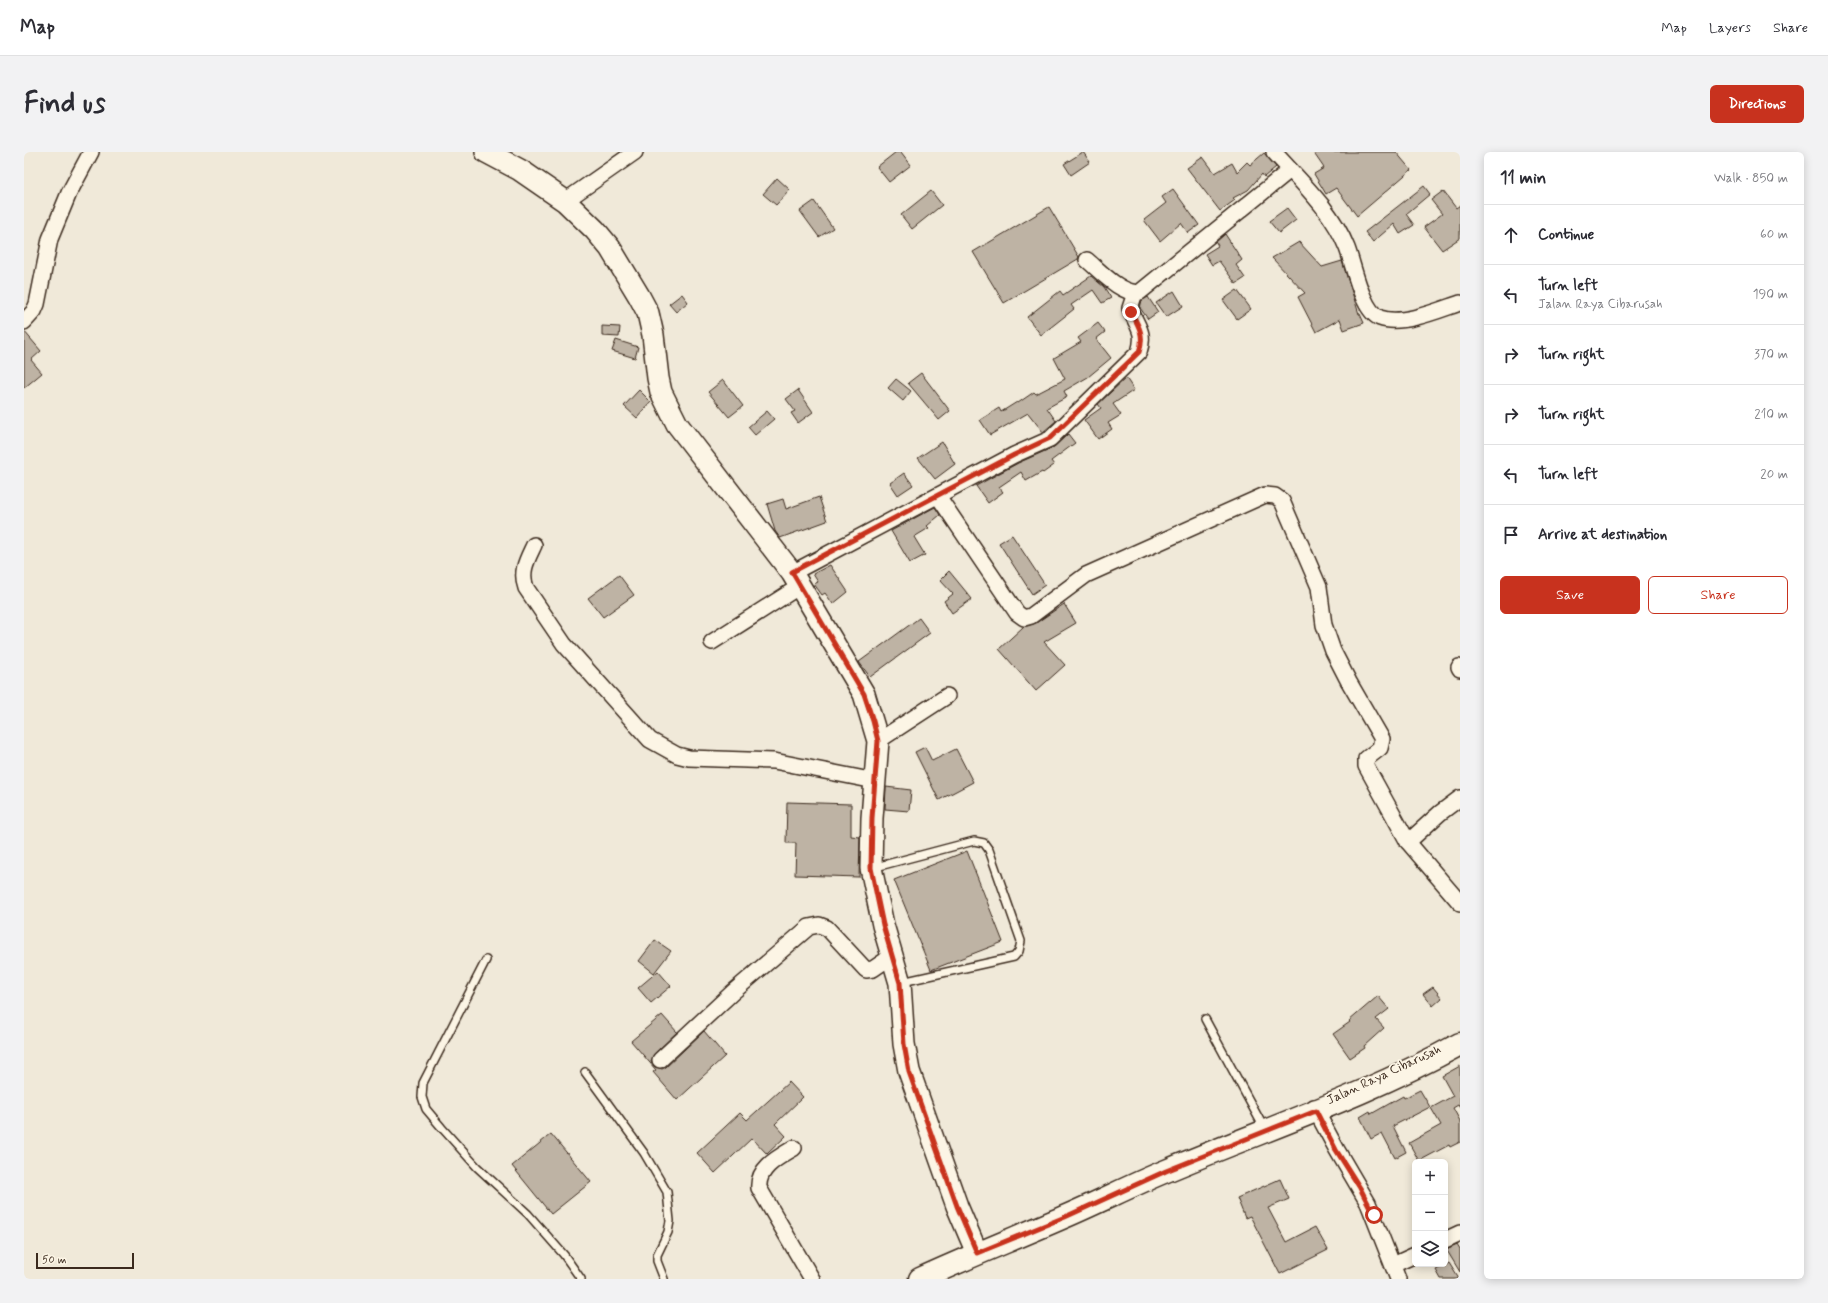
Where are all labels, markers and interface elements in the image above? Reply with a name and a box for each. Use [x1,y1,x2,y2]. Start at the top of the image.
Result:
text: Map [20,15,55,40]
text: Map [1661,19,1687,37]
text: Layers [1709,19,1751,37]
text: Share [1773,19,1808,37]
button: Directions [1710,85,1804,123]
text: Find us [24,86,105,123]
text: 11 min [1500,167,1546,189]
text: Walk · 850 m [1714,170,1788,187]
icon: ahead [1500,224,1522,246]
text: Continue [1538,225,1594,245]
text: 60 m [1760,226,1788,243]
text: Turn left [1538,276,1598,296]
icon: left [1500,284,1522,306]
text: 190 m [1753,286,1788,303]
text: Jalan Raya Cibarusah [1538,296,1663,313]
route end [1122,303,1140,321]
icon: right [1500,344,1522,366]
text: Turn right [1538,345,1605,365]
text: 370 m [1754,346,1788,363]
icon: right [1500,404,1522,426]
text: Turn right [1538,405,1605,425]
text: 210 m [1754,406,1788,423]
icon: left [1500,464,1522,486]
text: Turn left [1538,465,1598,485]
text: 20 m [1760,466,1788,483]
icon: arrive [1500,524,1522,546]
text: Arrive at destination [1538,525,1667,545]
button: Save [1500,576,1640,614]
button: Share [1648,576,1788,614]
street label: Jalan Raya Cibarusah [1324,1041,1444,1109]
map controls [1412,1159,1448,1267]
button: + [1412,1159,1448,1195]
button: − [1412,1195,1448,1231]
route start [1365,1206,1383,1224]
button: layers [1412,1231,1448,1267]
scale bar [36,1251,134,1270]
text: 50 m [42,1253,67,1267]

